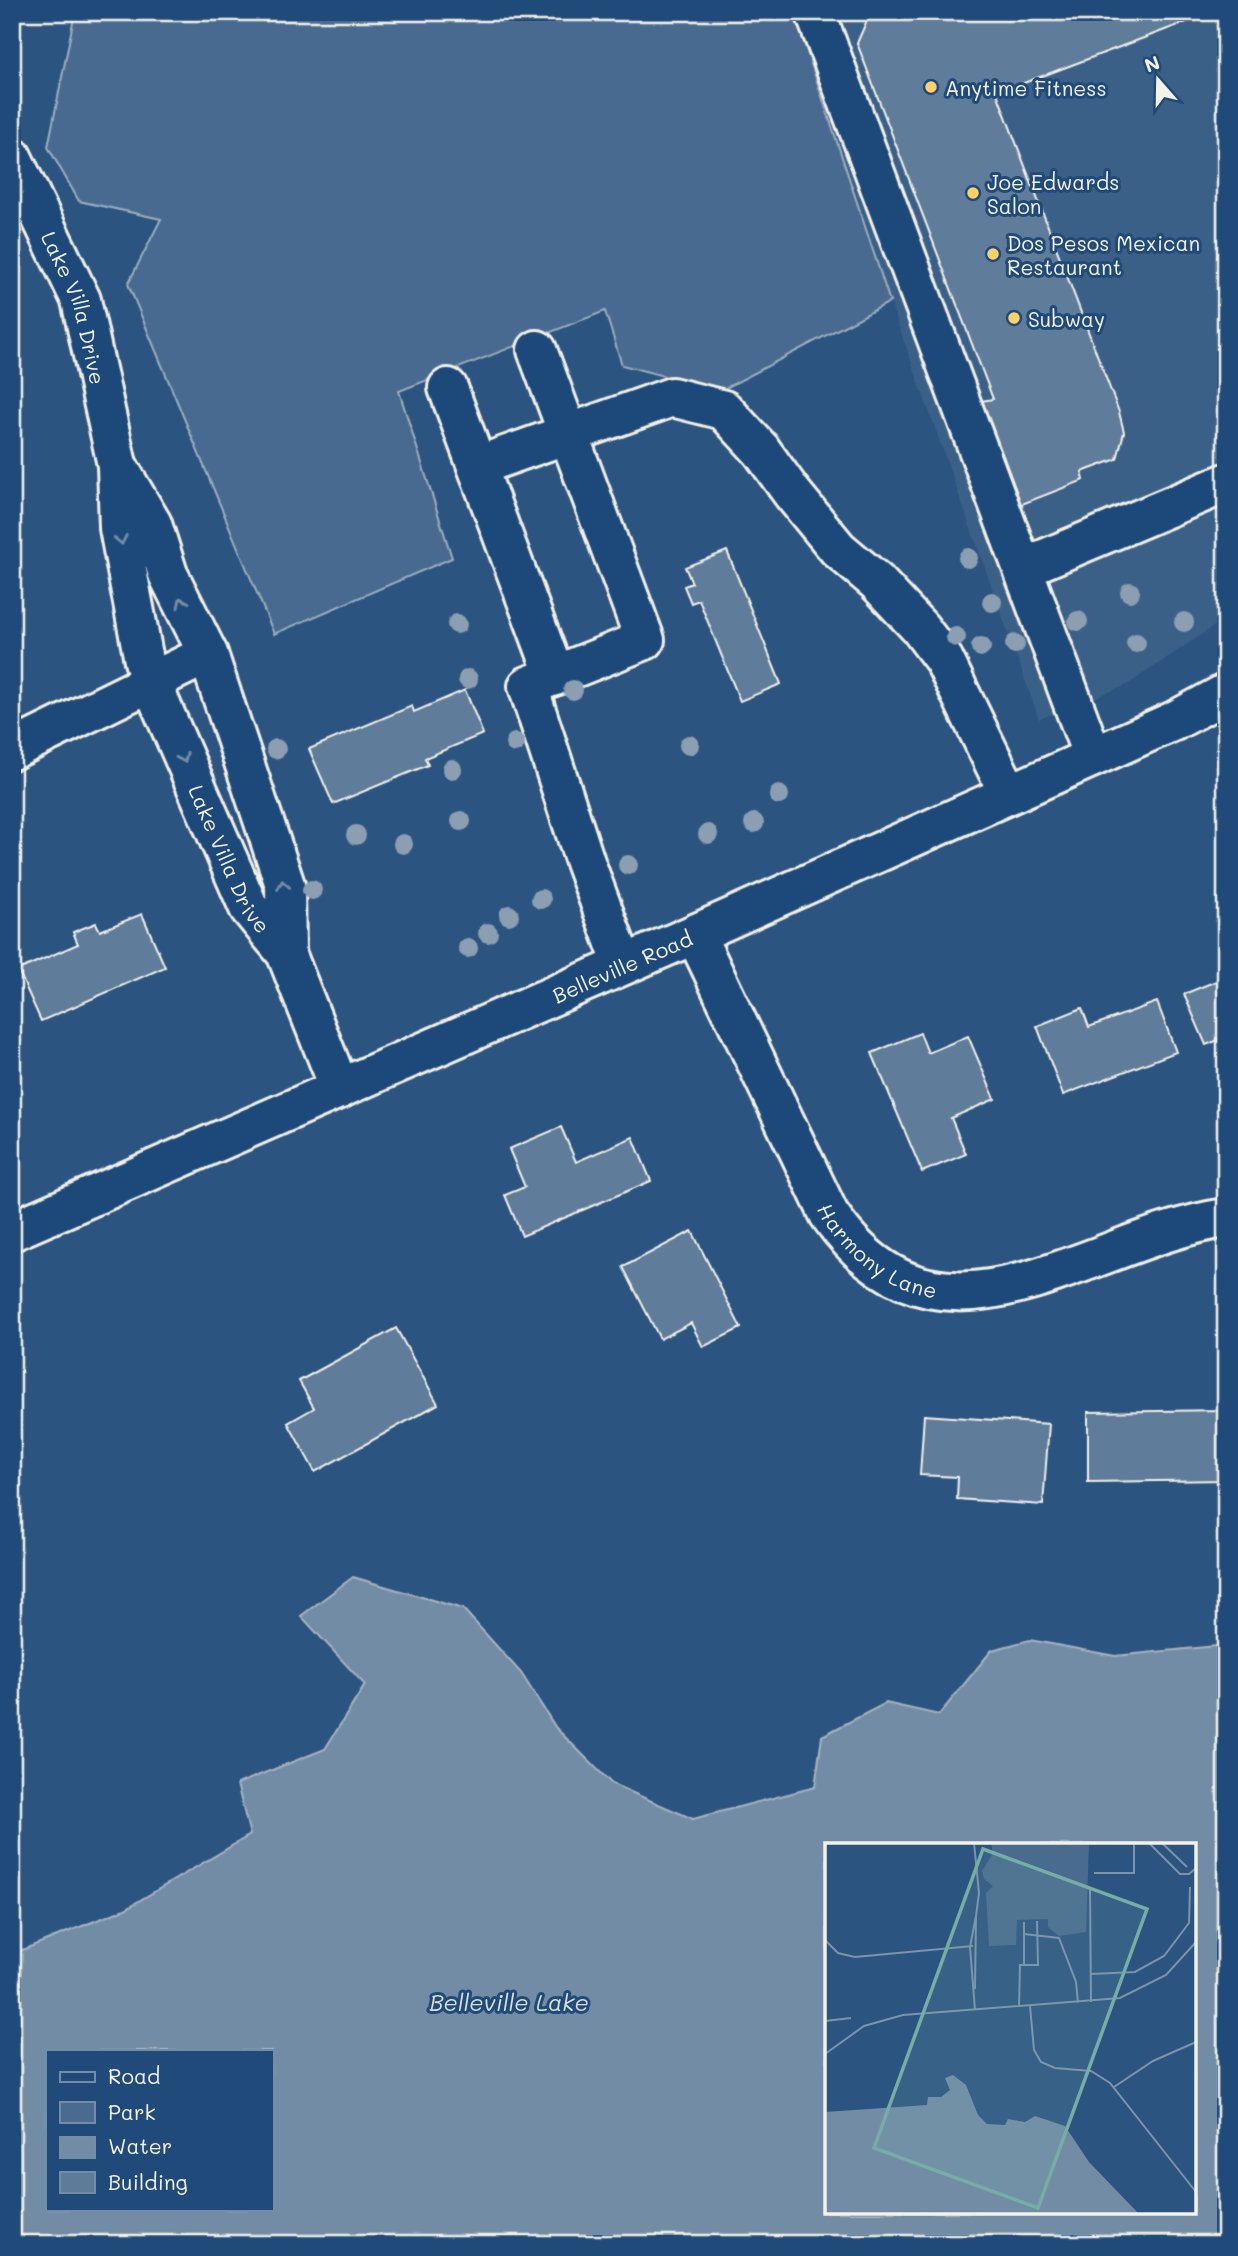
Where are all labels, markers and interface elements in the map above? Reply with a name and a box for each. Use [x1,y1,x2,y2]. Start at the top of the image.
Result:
north arrow [1122,46,1192,116]
text: N [1141,49,1163,78]
place label: Anytime Fitness [945,74,1107,101]
marker: Anytime Fitness [923,79,939,95]
place label: Joe Edwards Salon [987,168,1120,219]
marker: Joe Edwards Salon [965,185,981,201]
street label: Lake Villa Drive [36,226,112,387]
place label: Dos Pesos Mexican Restaurant [1007,229,1200,280]
marker: Dos Pesos Mexican Restaurant [985,246,1001,262]
place label: Subway [1028,305,1105,332]
marker: Subway [1006,310,1022,326]
one-way arrow [113,534,128,546]
one-way arrow [176,597,190,609]
one-way arrow [175,751,189,763]
street label: Lake Villa Drive [184,780,277,938]
one-way arrow [276,879,291,891]
street label: Belleville Road [548,924,696,1008]
street label: Harmony Lane [812,1199,939,1303]
inset map [825,1843,1196,2214]
water label: Belleville Lake [429,1987,589,2017]
legend [46,2050,273,2210]
text: Road [108,2062,160,2089]
text: Park [108,2098,156,2125]
text: Water [108,2132,172,2159]
text: Building [108,2168,188,2195]

